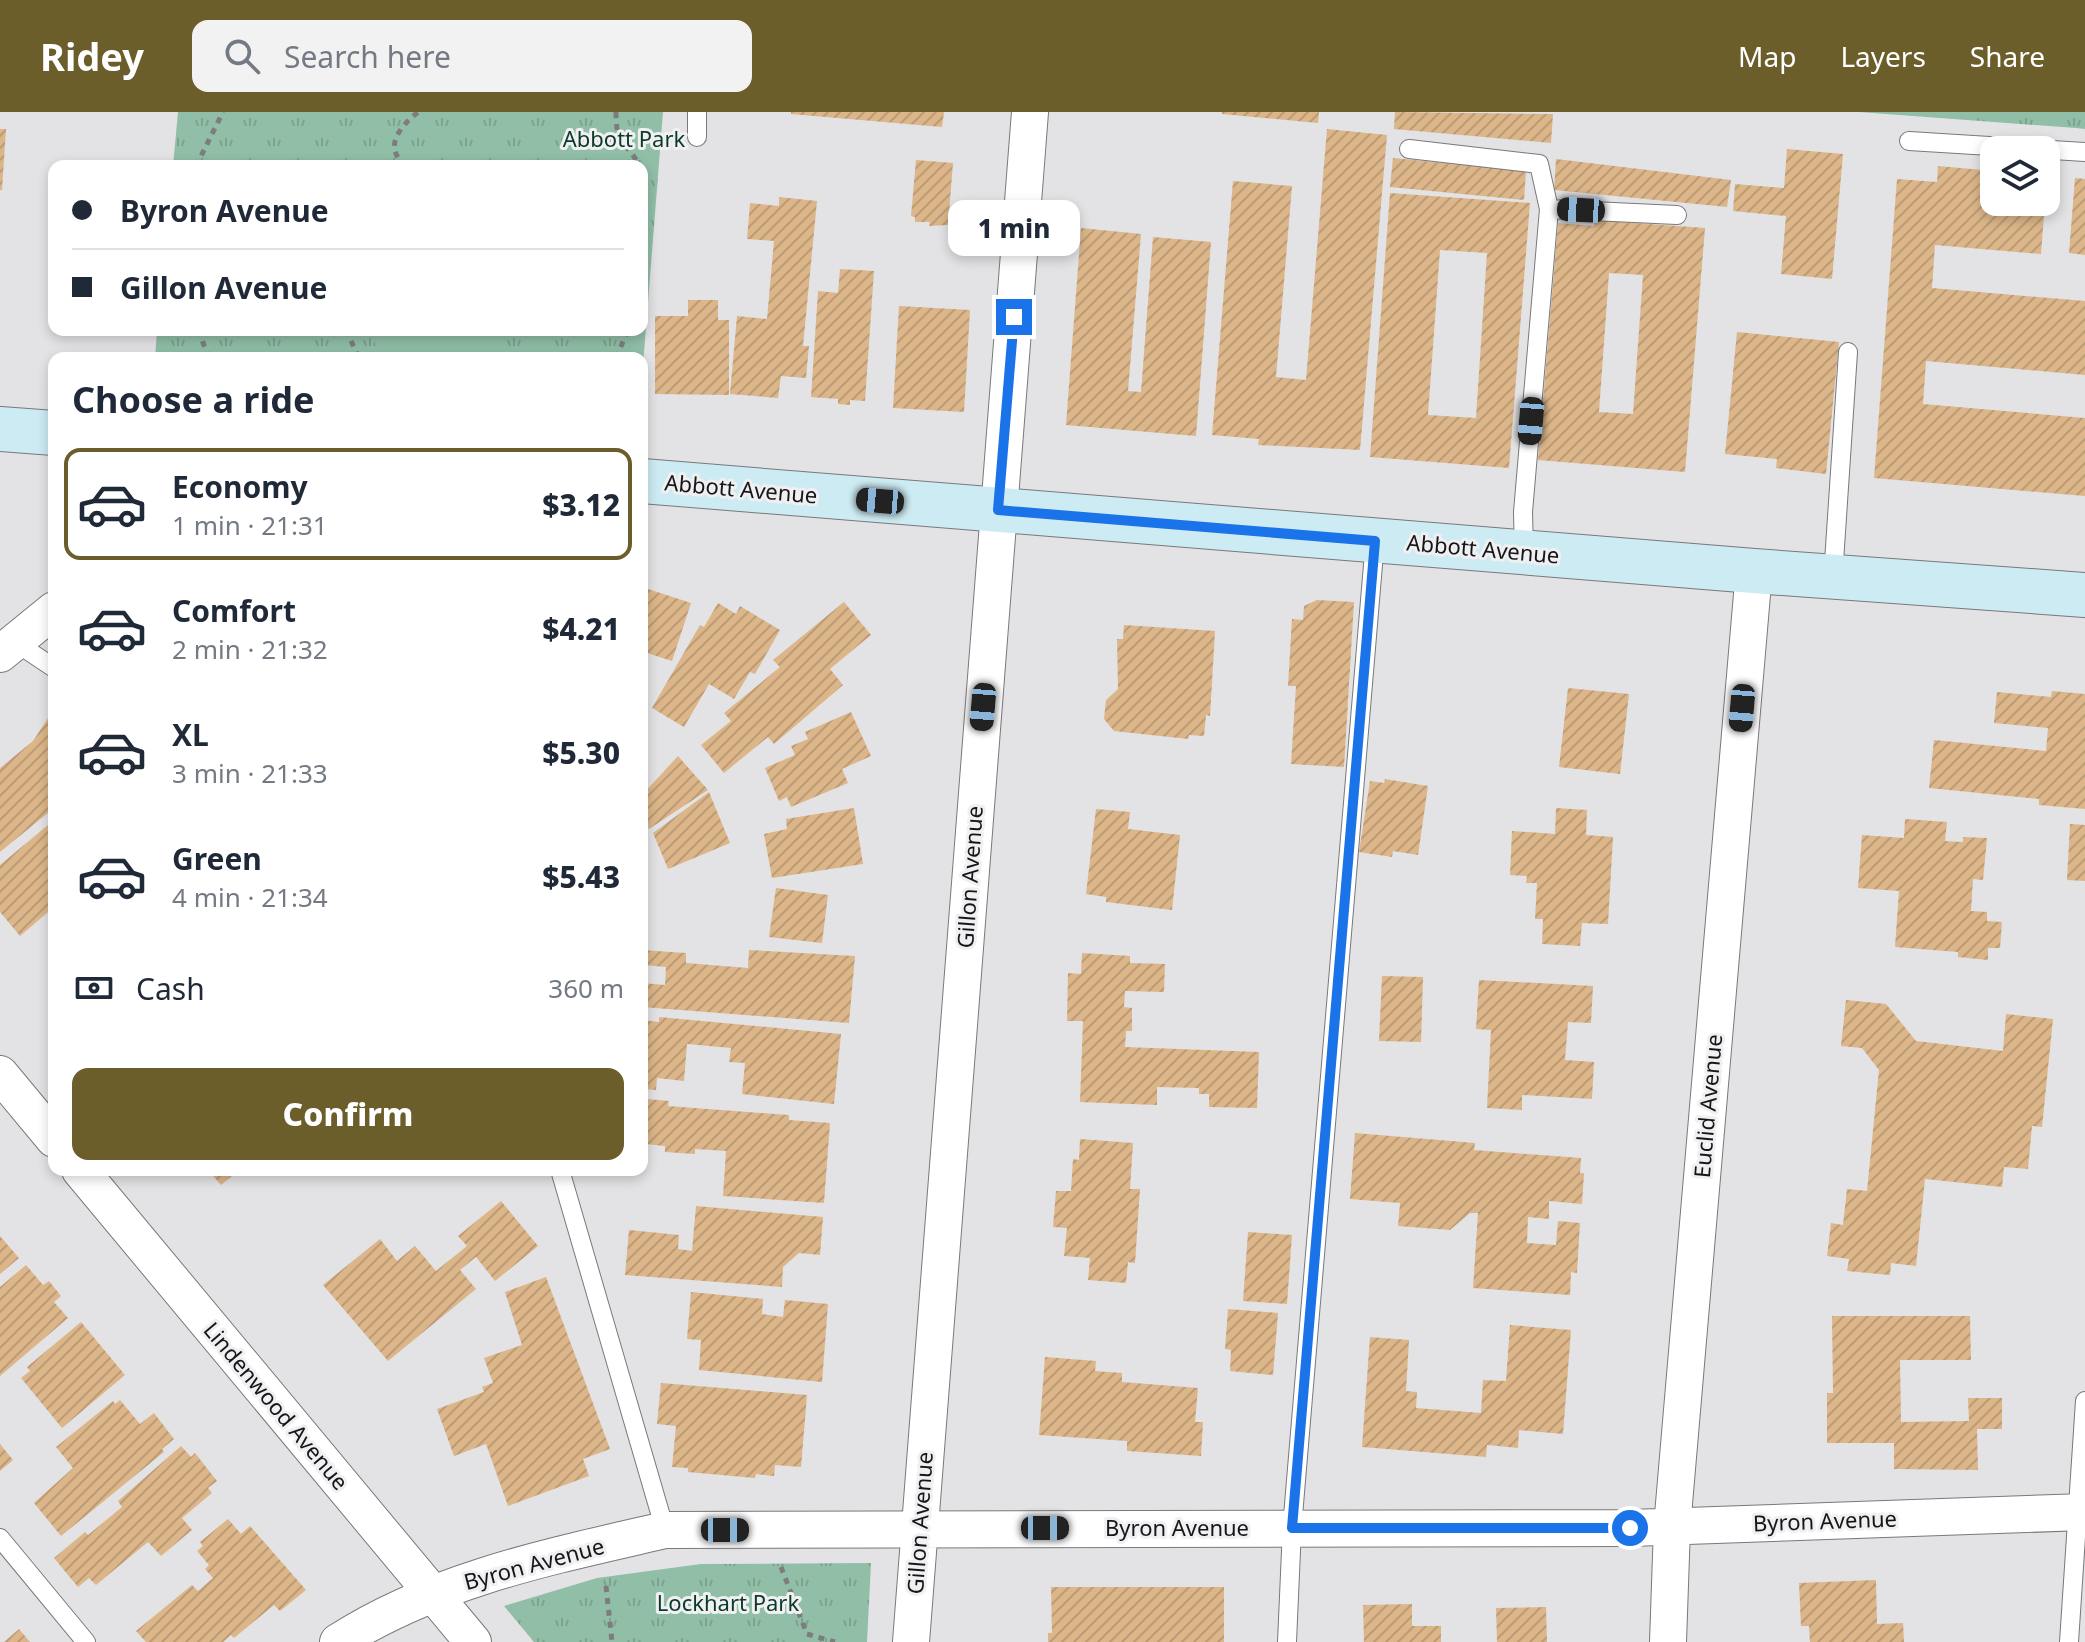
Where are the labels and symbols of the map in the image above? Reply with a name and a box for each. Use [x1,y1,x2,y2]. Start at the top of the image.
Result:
park label: Abbott Park [563,123,686,153]
car [1556,197,1606,223]
callout: 1 min [948,201,1080,257]
route end [996,299,1032,335]
car [1517,396,1545,446]
street label: Abbott Avenue [663,466,819,510]
car [855,487,905,515]
street label: Abbott Avenue [1405,526,1561,570]
car [969,682,997,732]
car [1728,683,1756,733]
street label: Gillon Avenue [949,805,989,949]
street label: Euclid Avenue [1686,1033,1728,1179]
street label: Lindenwood Avenue [198,1315,356,1496]
street label: Gillon Avenue [899,1451,939,1595]
street label: Byron Avenue [1752,1502,1897,1538]
route start [1612,1510,1648,1546]
street label: Byron Avenue [1105,1512,1249,1542]
car [1021,1516,1069,1540]
car [701,1518,749,1542]
street label: Byron Avenue [460,1530,607,1596]
park label: Lockhart Park [657,1587,799,1617]

